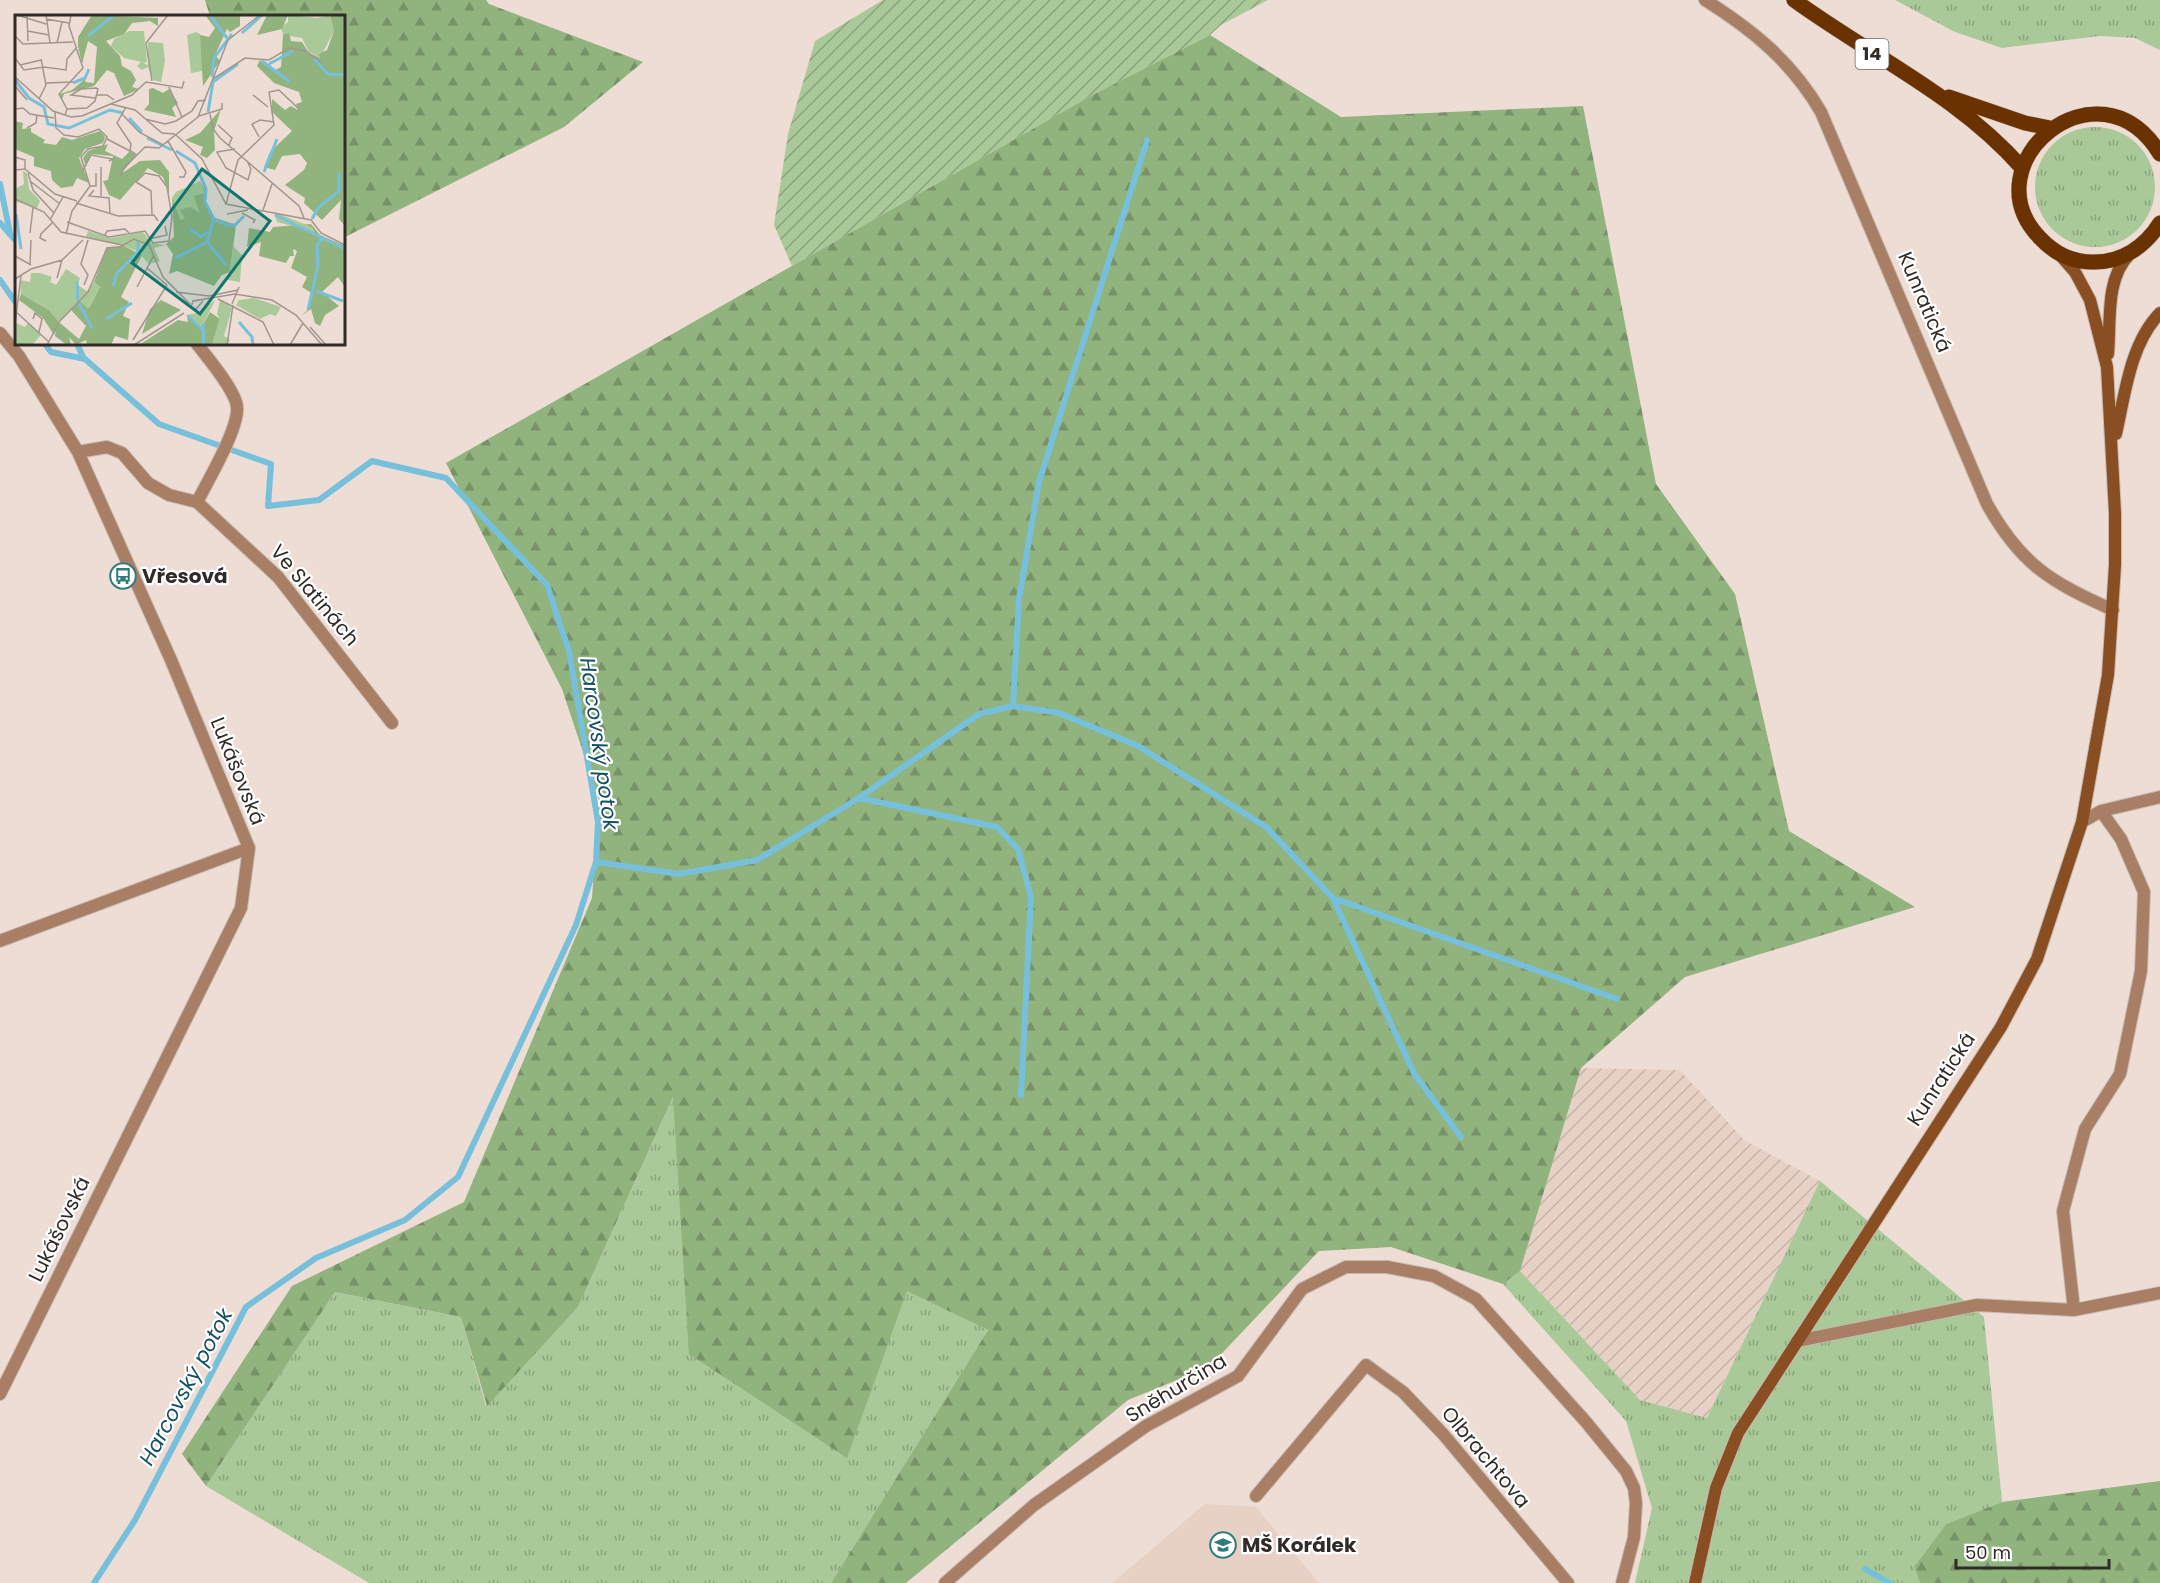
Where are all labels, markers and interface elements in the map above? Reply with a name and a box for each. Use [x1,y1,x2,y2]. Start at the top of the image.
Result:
inset map [15,15,345,345]
road number: 14 [1856,39,1888,69]
street label: Kunratická [1891,247,1959,357]
street label: Ve Slatinách [264,538,366,652]
bus stop icon: Vřesová [108,561,138,591]
place label: Vřesová [142,562,227,590]
water label: Harcovský potok [573,656,626,833]
street label: Lukášovská [204,713,272,829]
street label: Kunratická [1900,1027,1982,1131]
street label: Lukášovská [21,1172,97,1286]
water label: Harcovský potok [132,1302,240,1470]
street label: Sněhurčina [1120,1347,1232,1429]
street label: Olbrachtova [1435,1400,1537,1514]
school or university icon: MŠ Korálek [1208,1530,1238,1560]
place label: MŠ Korálek [1242,1531,1357,1559]
scale bar [1956,1532,2109,1570]
text: 50 m [1965,1540,2011,1565]

